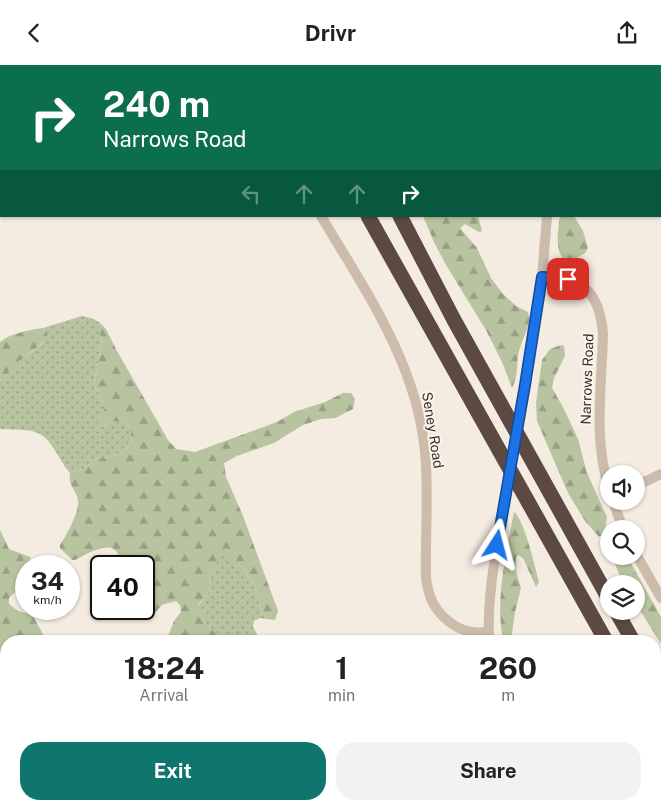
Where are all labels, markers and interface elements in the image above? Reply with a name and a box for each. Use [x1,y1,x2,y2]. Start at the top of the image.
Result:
icon: back [20,19,48,47]
icon: share [613,19,641,47]
text: Drivr [305,20,356,46]
text: 240 m [103,84,210,125]
icon: right [20,85,85,150]
text: Narrows Road [103,126,246,152]
icon: left [237,180,265,208]
icon: ahead [290,180,318,208]
icon: ahead [343,180,371,208]
icon: right [396,180,424,208]
pin [547,258,589,300]
icon: arrive [554,265,582,293]
street label: Narrows Road [577,333,597,425]
street label: Seney Road [419,391,447,469]
map controls [600,465,645,620]
button: sound [600,465,645,510]
position arrow [470,518,522,570]
button: search [600,520,645,565]
speed limit sign: 40 [90,555,155,620]
text: 34 [31,566,64,596]
button: layers [600,575,645,620]
text: km/h [33,593,62,607]
text: 18:24 [124,650,204,686]
text: 1 [335,650,348,686]
text: 260 [479,650,537,686]
text: Arrival [139,686,189,705]
text: min [328,686,355,705]
text: m [501,686,515,705]
button: Exit [20,742,326,800]
button: Share [336,742,641,800]

